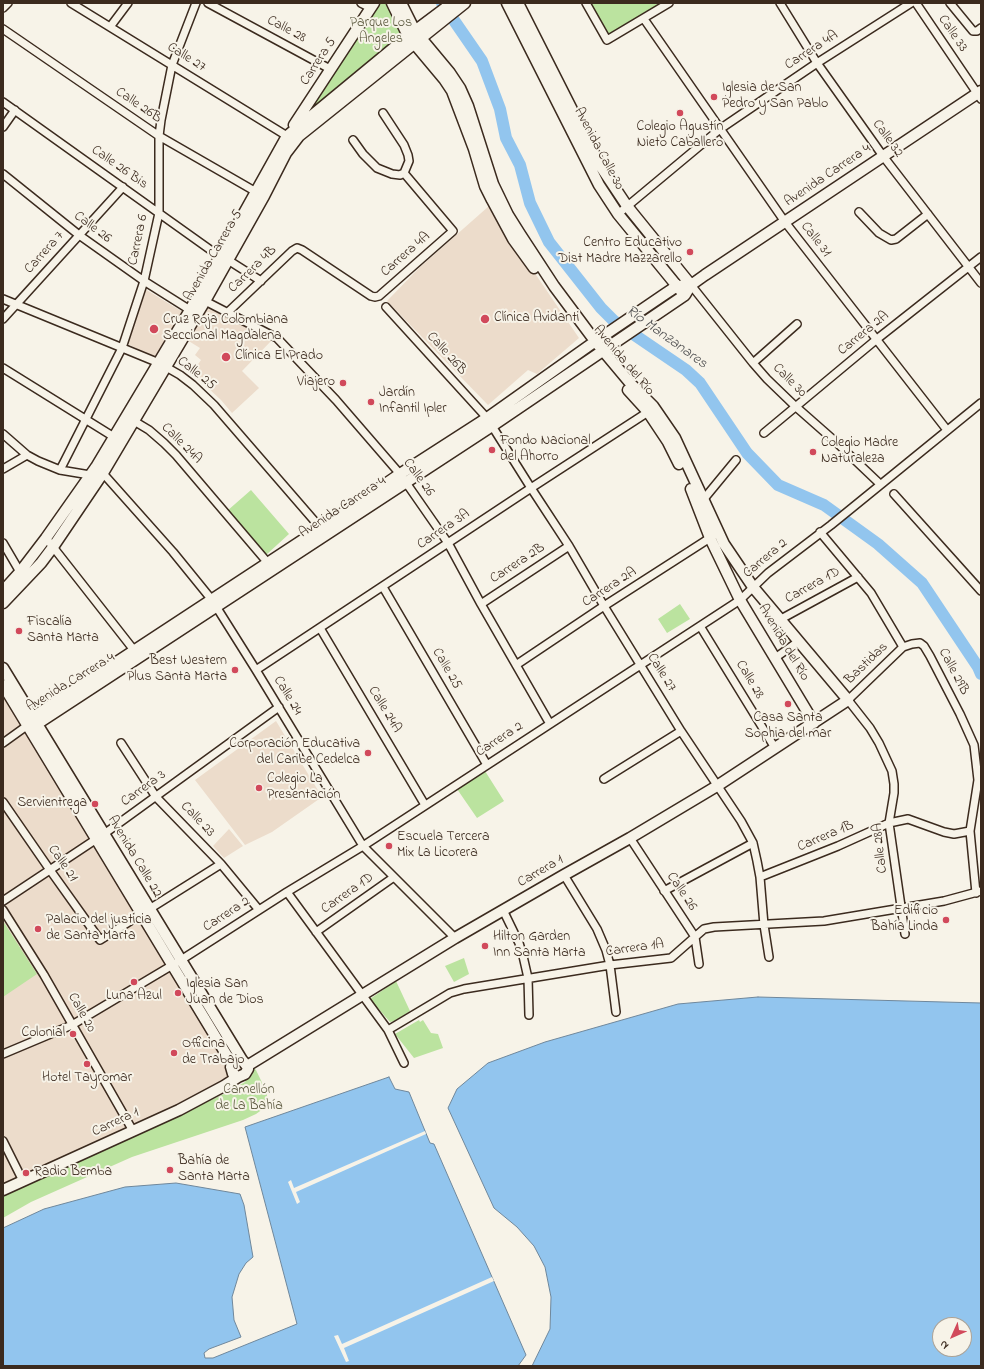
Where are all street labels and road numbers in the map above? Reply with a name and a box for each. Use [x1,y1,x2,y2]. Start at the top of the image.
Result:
street label: Calle 33 [933,12,971,56]
street label: Calle 28 [264,13,308,47]
street label: Carrera 4A [782,28,842,74]
street label: Carrera 5 [297,35,341,89]
street label: Calle 27 [164,40,208,76]
street label: Calle 26B [112,84,164,128]
street label: Avenida Calle 30 [569,105,627,193]
street label: Calle 32 [868,117,906,161]
street label: Avenida Carrera 4 [782,141,874,211]
street label: Calle 26 Bis [87,142,151,194]
street label: Avenida Carrera 5 [181,207,247,305]
street label: Calle 26 [70,208,114,248]
street label: Carrera 6 [125,213,153,267]
street label: Calle 31 [796,219,834,261]
street label: Carrera 7 [22,228,68,278]
street label: Carrera 4A [378,229,434,281]
street label: Carrera 4B [225,243,281,297]
street label: Carrera 2A [835,308,893,360]
street label: Avenida del Río [589,322,657,400]
street label: Calle 26B [422,329,470,379]
street label: Calle 25 [173,354,219,394]
street label: Calle 30 [768,360,810,402]
street label: Calle 24A [157,420,205,468]
street label: Calle 26 [399,456,437,500]
street label: Avenida Carrera 4 [296,474,390,542]
street label: Carrera 3A [414,506,474,554]
street label: Carrera 2 [740,536,792,582]
street label: Carrera 2B [487,540,549,588]
street label: Carrera 2A [580,564,640,612]
street label: Carrera 1D [783,564,843,608]
street label: Avenida del Río [753,602,813,684]
street label: Bastidas [842,639,892,689]
street label: Calle 25 [428,645,464,693]
street label: Calle 29B [934,646,972,698]
street label: Avenida Carrera 4 [24,650,118,716]
street label: Calle 27 [643,651,679,695]
street label: Calle 28 [731,658,767,702]
street label: Calle 24 [269,673,305,719]
street label: Calle 24A [364,684,404,736]
street label: Carrera 2 [473,719,527,761]
street label: Carrera 3 [118,767,170,811]
street label: Calle 23 [176,799,218,841]
street label: Avenida Calle 22 [103,813,165,901]
street label: Carrera 1B [795,818,857,856]
street label: Calle 28A [870,822,892,874]
street label: Calle 21 [43,842,81,886]
street label: Carrera 1 [515,852,567,892]
street label: Carrera 1D [318,870,378,918]
street label: Calle 26 [662,870,700,914]
street label: Carrera 2 [200,894,254,936]
street label: Carrera 1A [605,937,665,961]
street label: Calle 20 [63,990,99,1036]
street label: Carrera 1 [90,1105,142,1141]

